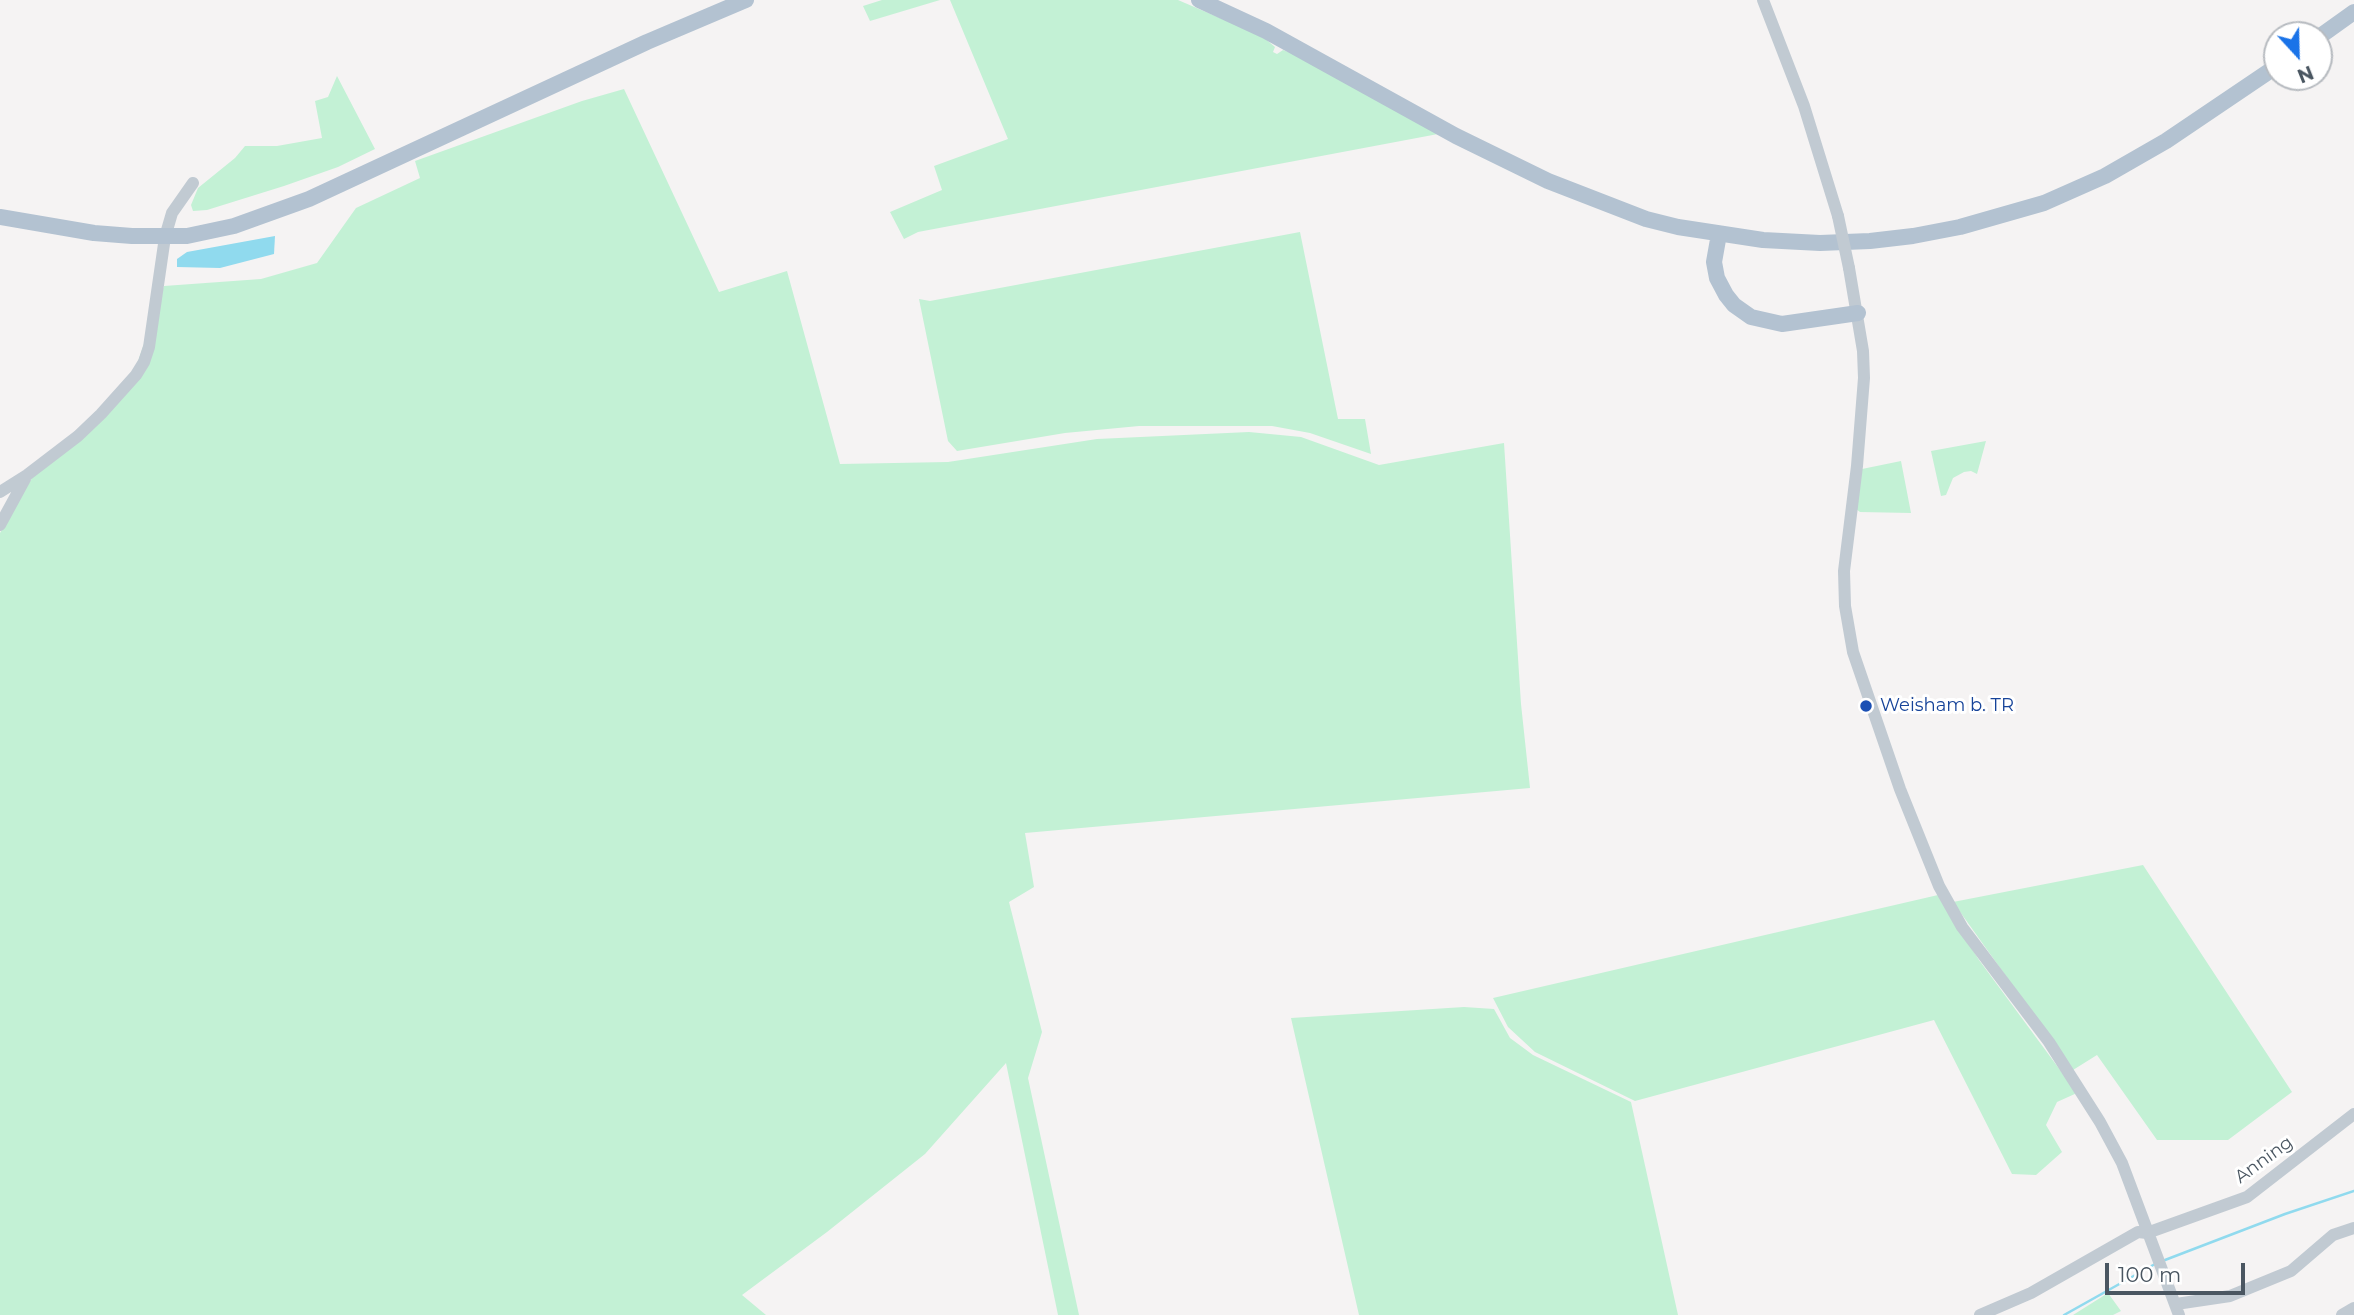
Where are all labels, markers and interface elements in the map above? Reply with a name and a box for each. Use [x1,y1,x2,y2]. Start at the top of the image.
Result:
north arrow [2263,21,2333,91]
text: N [2294,61,2317,88]
place label: Weisham b. TR [1880,695,2014,717]
marker: Weisham b. TR [1858,698,1874,714]
street label: Anning [2231,1132,2297,1188]
scale bar [2109,1248,2249,1292]
text: 100 m [2118,1262,2181,1287]

